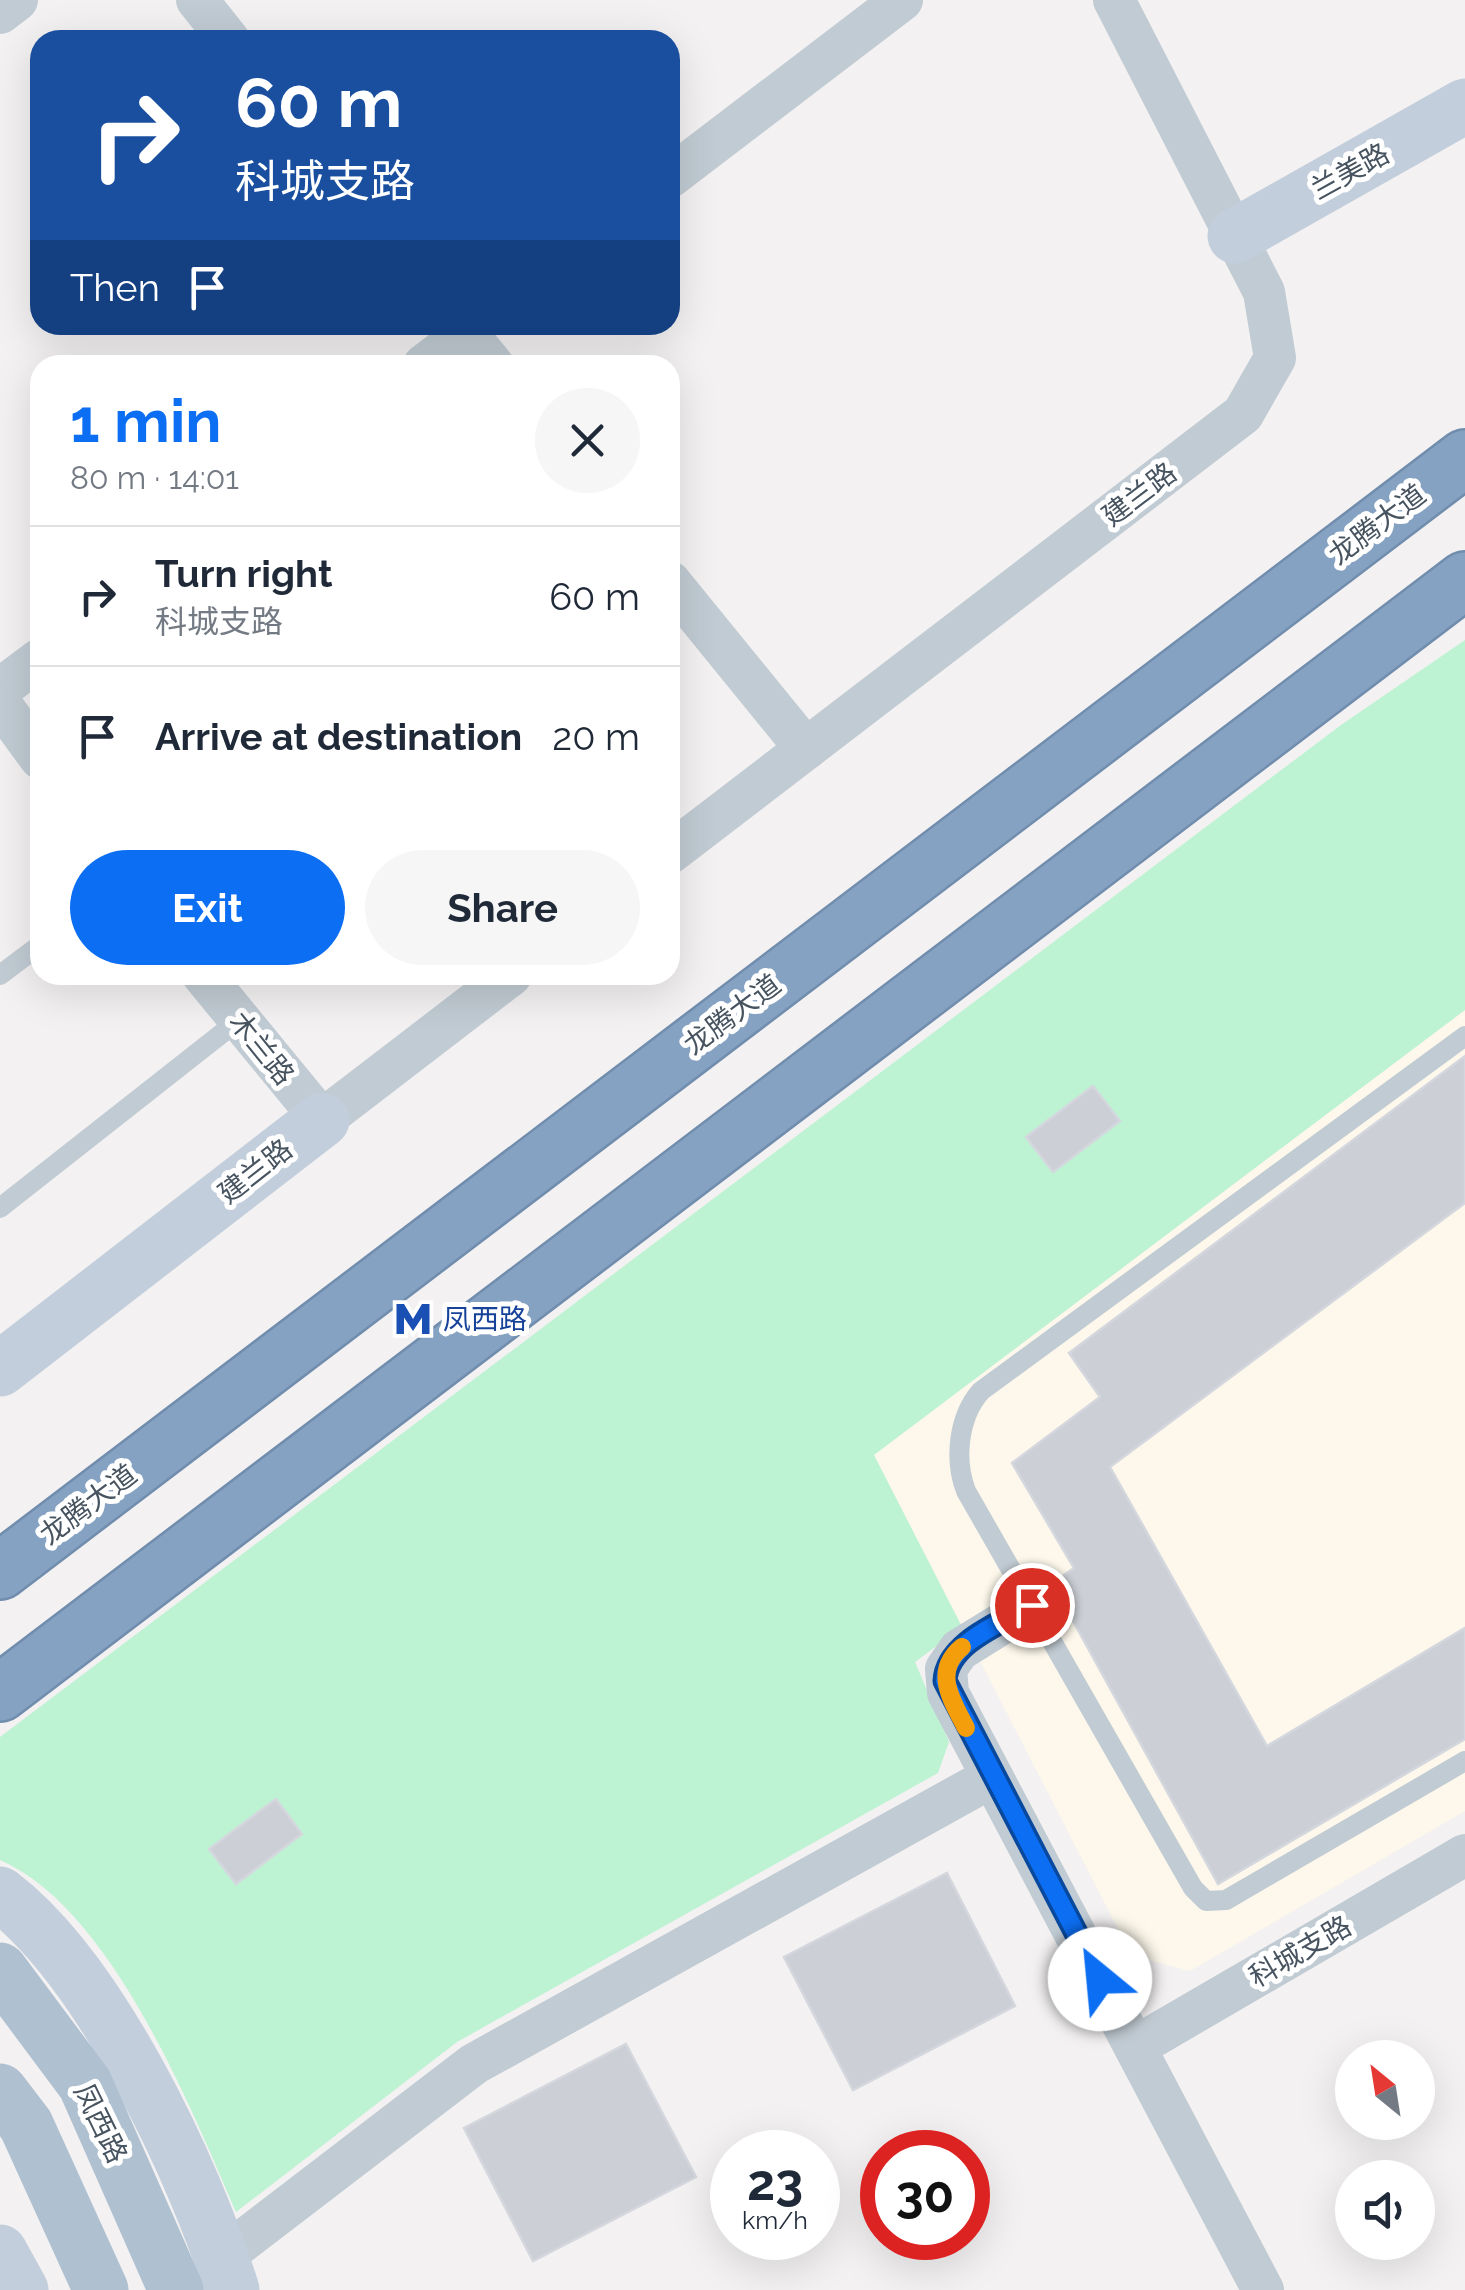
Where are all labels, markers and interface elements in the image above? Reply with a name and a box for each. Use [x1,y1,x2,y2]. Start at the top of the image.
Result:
text: 60 m [235,61,402,143]
icon: right [70,70,200,200]
street label: 兰美路 [1306,137,1395,206]
text: 科城支路 [235,155,415,208]
icon: arrive [180,260,235,315]
text: Then [70,265,160,310]
text: 1 min [70,386,221,456]
button: close [535,388,640,493]
street label: 建兰路 [1096,456,1183,533]
text: 80 m · 14:01 [70,459,239,496]
street label: 龙腾大道 [1323,478,1432,571]
text: Turn right [155,551,332,596]
icon: right [70,569,125,624]
text: 60 m [549,574,640,619]
text: 科城支路 [155,603,283,640]
icon: arrive [70,709,125,764]
text: Arrive at destination [155,714,522,759]
text: 20 m [552,714,640,759]
button: Exit [70,850,345,965]
button: Share [365,850,640,965]
street label: 龙腾大道 [678,968,787,1061]
street label: 木兰路 [222,1005,301,1091]
street label: 建兰路 [212,1133,299,1210]
metro station icon: 凤西路 [392,1298,434,1340]
place label: 凤西路 [443,1303,527,1336]
street label: 龙腾大道 [34,1458,143,1551]
pin [990,1563,1075,1648]
icon: arrive [1005,1578,1060,1633]
street label: 科城支路 [1243,1909,1357,1994]
position arrow [1048,1927,1152,2031]
north arrow [1335,2040,1435,2140]
map controls [1335,2040,1435,2260]
street label: 凤西路 [67,2078,134,2168]
speed limit sign: 30 [860,2130,990,2260]
text: 23 [747,2153,803,2212]
button: sound [1335,2160,1435,2260]
text: km/h [742,2205,808,2235]

